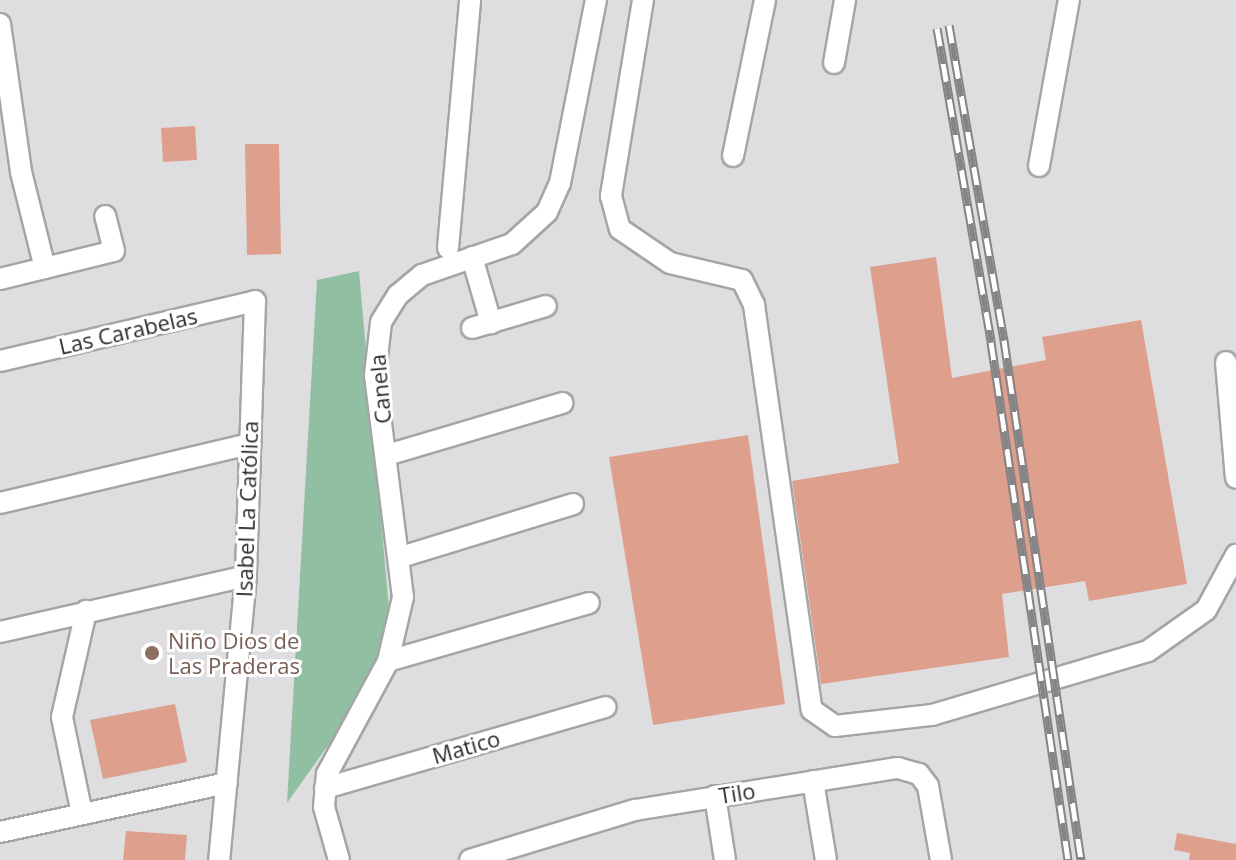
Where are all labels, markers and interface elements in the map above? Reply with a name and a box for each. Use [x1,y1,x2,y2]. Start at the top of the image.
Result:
street label: Las Carabelas [56,302,200,360]
street label: Canela [364,353,396,425]
street label: Isabel La Católica [231,420,263,598]
place label: Niño Dios de Las Praderas [168,627,300,678]
marker: Niño Dios de Las Praderas [143,644,161,662]
street label: Matico [429,725,503,769]
street label: Tilo [717,777,757,809]

